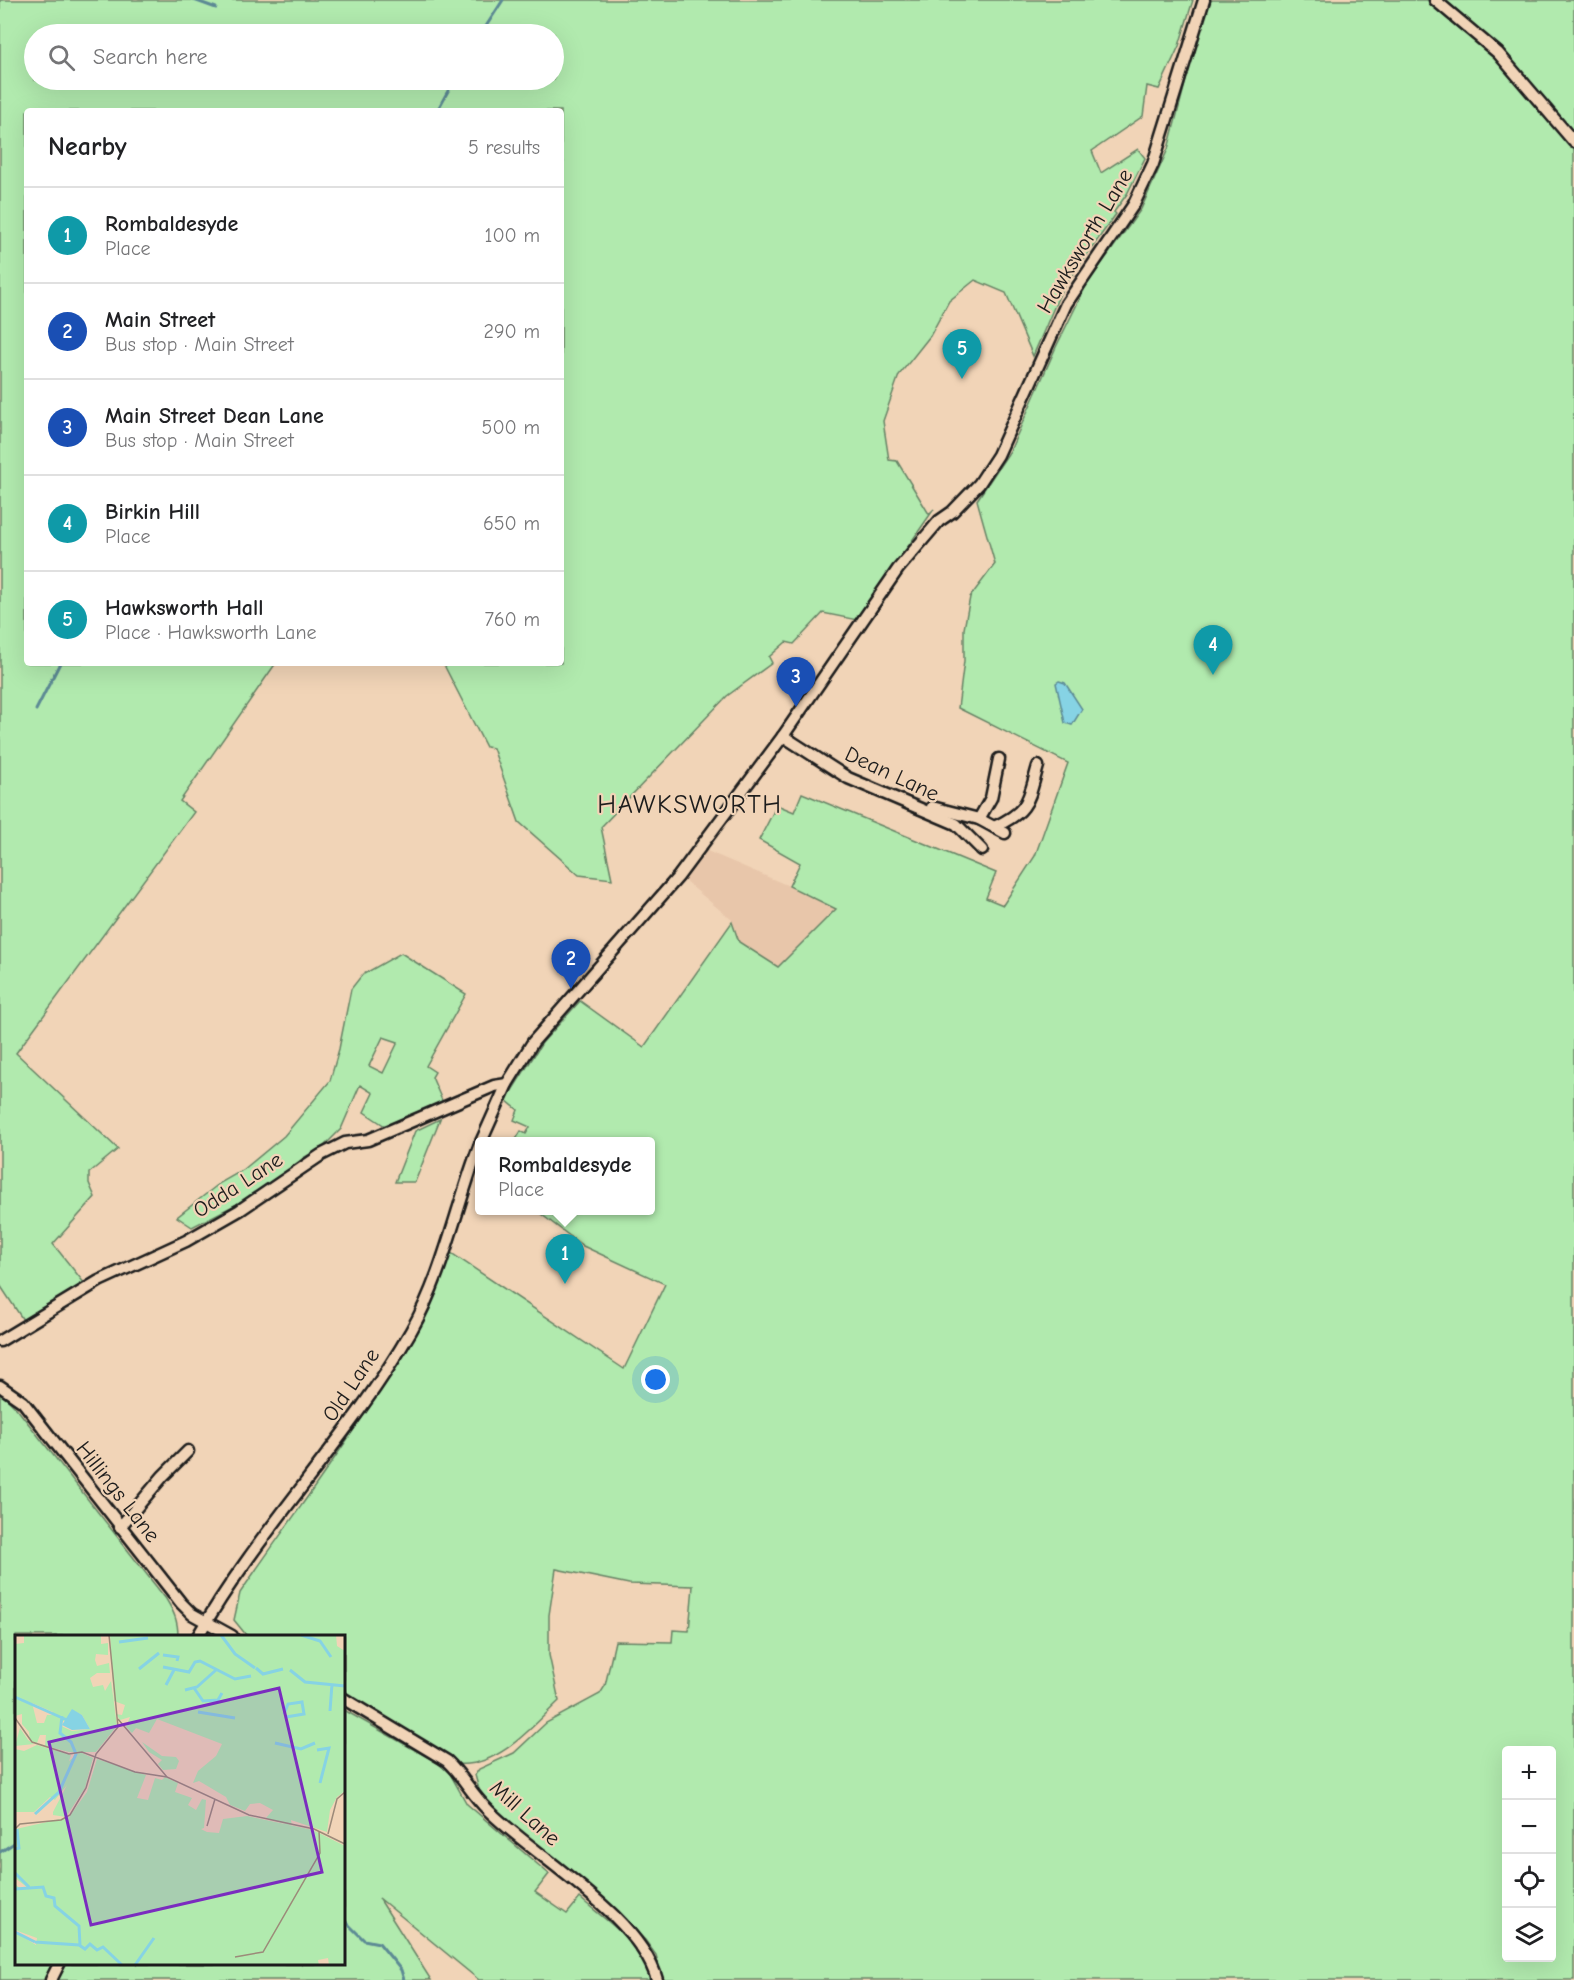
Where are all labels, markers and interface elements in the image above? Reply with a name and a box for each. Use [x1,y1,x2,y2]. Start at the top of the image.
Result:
search box [24,24,564,90]
icon: search [45,41,78,74]
text: Search here [93,44,208,70]
text: Nearby [48,132,127,162]
text: 5 results [468,136,540,159]
street label: Hawksworth Lane [1032,164,1138,318]
text: Rombaldesyde [105,211,238,237]
text: 1 [64,224,71,247]
text: 100 m [485,224,540,247]
text: Place [105,237,151,260]
text: Main Street [105,307,215,333]
text: 2 [63,320,72,343]
text: 290 m [484,320,540,343]
pin: 5 [942,330,982,379]
text: Bus stop · Main Street [105,333,294,356]
text: Main Street Dean Lane [105,403,324,429]
text: 3 [63,416,72,439]
text: 500 m [482,416,540,439]
text: Bus stop · Main Street [105,429,294,452]
text: Birkin Hill [105,499,200,525]
text: 4 [63,512,72,535]
text: 650 m [483,512,540,535]
text: Place [105,525,151,548]
text: Hawksworth Hall [105,595,263,621]
text: 5 [62,608,73,631]
text: 760 m [484,608,540,631]
text: Place · Hawksworth Lane [105,621,316,644]
pin: 4 [1194,626,1232,675]
pin: 3 [776,658,816,707]
street label: Dean Lane [841,741,943,807]
district label: HAWKSWORTH [597,790,783,820]
pin: 2 [552,940,590,989]
popup [475,1137,655,1215]
street label: Odda Lane [188,1146,288,1224]
text: Rombaldesyde [498,1152,632,1178]
text: Place [498,1178,544,1201]
pin: 1 [546,1234,584,1284]
street label: Old Lane [317,1343,385,1427]
your location [641,1365,670,1394]
street label: Hillings Lane [70,1436,166,1548]
inset map [15,1635,345,1965]
map controls [1502,1746,1556,1962]
button: + [1502,1746,1556,1800]
street label: Mill Lane [484,1775,566,1851]
button: − [1502,1800,1556,1854]
button: locate [1502,1854,1556,1908]
button: layers [1502,1908,1556,1962]

